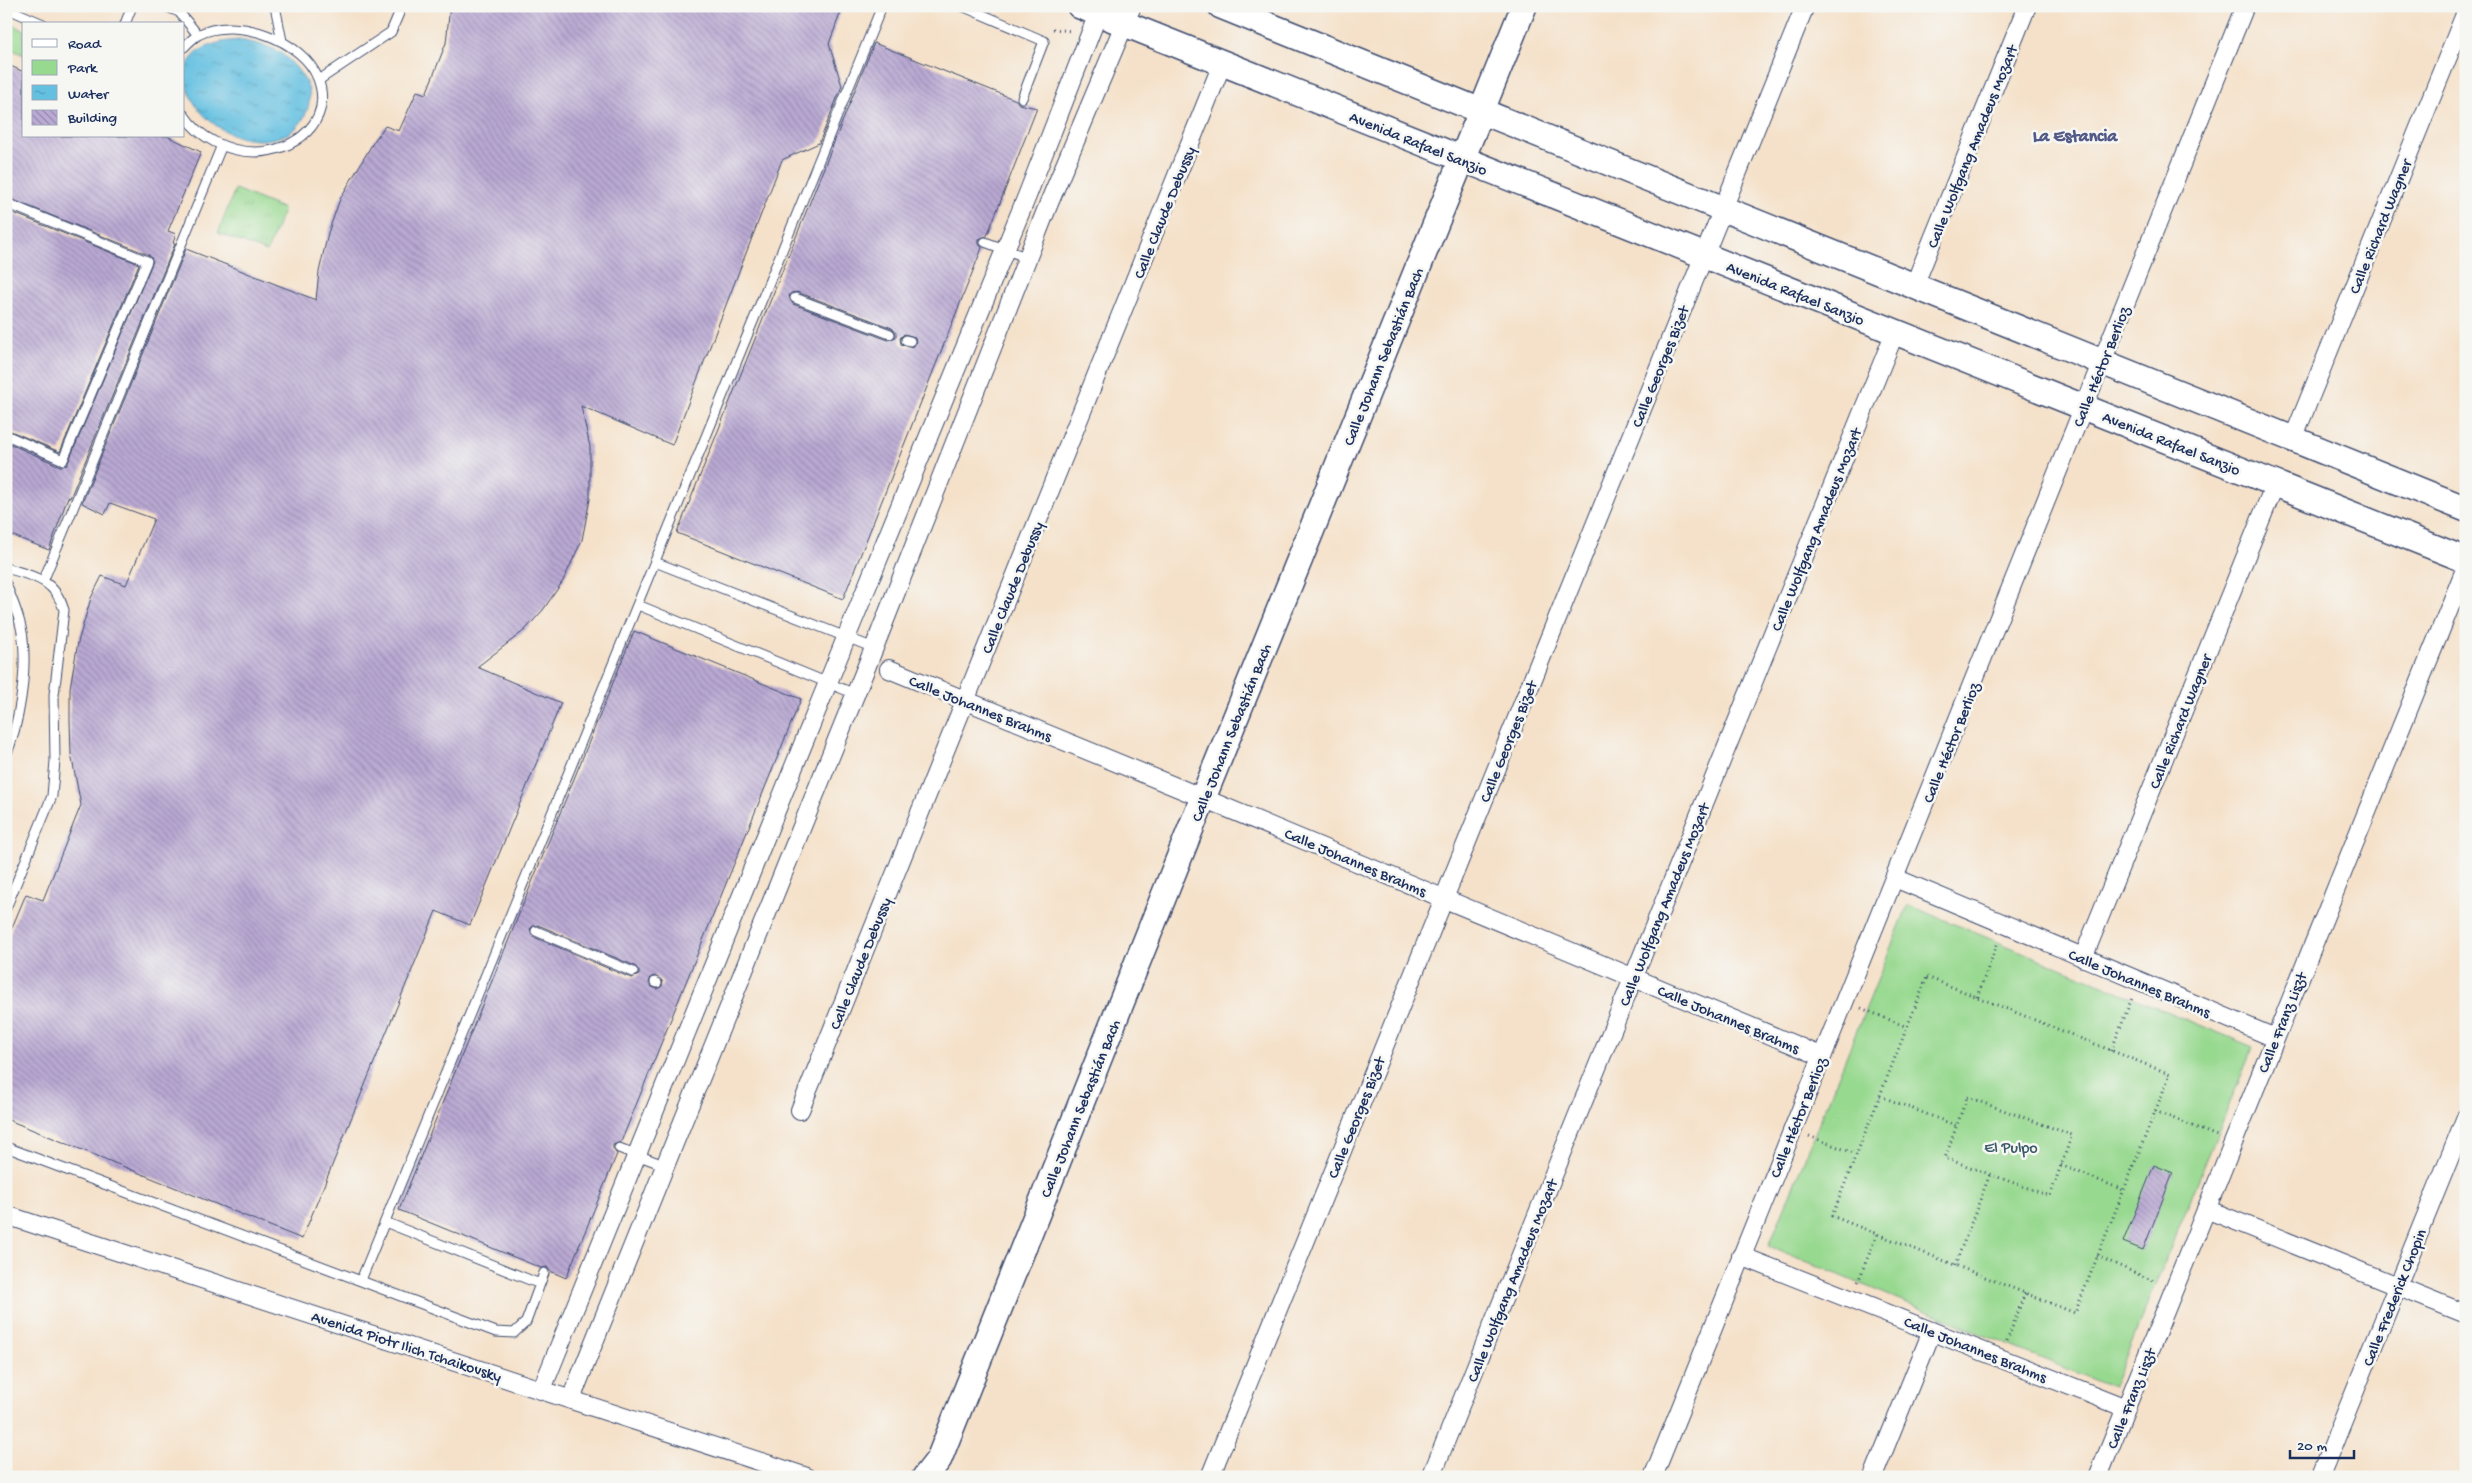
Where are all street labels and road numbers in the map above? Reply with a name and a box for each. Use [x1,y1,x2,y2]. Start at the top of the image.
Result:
street label: Calle Wolfgang Amadeus Mozart [1925,42,2024,252]
street label: Avenida Rafael Sanzio [1346,109,1489,182]
street label: Calle Claude Debussy [1131,144,1202,282]
street label: Calle Richard Wagner [2347,156,2418,297]
street label: Avenida Rafael Sanzio [1723,259,1866,332]
street label: Calle Johann Sebastián Bach [1341,265,1430,449]
street label: Calle Georges Bizet [1629,302,1696,431]
street label: Calle Héctor Berlioz [2070,303,2136,430]
street label: Avenida Rafael Sanzio [2099,409,2242,482]
street label: Calle Wolfgang Amadeus Mozart [1769,425,1868,635]
street label: Calle Claude Debussy [979,519,1050,657]
street label: Calle Johann Sebastián Bach [1189,641,1278,825]
street label: Calle Richard Wagner [2147,651,2218,792]
street label: Calle Johannes Brahms [905,673,1055,748]
street label: Calle Georges Bizet [1477,677,1544,806]
street label: Calle Héctor Berlioz [1920,679,1986,806]
street label: Calle Wolfgang Amadeus Mozart [1617,800,1716,1010]
street label: Calle Johannes Brahms [1281,826,1430,903]
street label: Calle Claude Debussy [827,895,898,1033]
street label: Calle Johannes Brahms [2065,947,2214,1024]
street label: Calle Franz Liszt [2255,969,2314,1076]
street label: Calle Johannes Brahms [1654,983,1803,1060]
street label: Calle Johann Sebastián Bach [1038,1017,1127,1201]
street label: Calle Georges Bizet [1325,1053,1392,1182]
street label: Calle Héctor Berlioz [1767,1054,1833,1181]
street label: Calle Wolfgang Amadeus Mozart [1465,1176,1564,1386]
street label: Calle Frederick Chopin [2360,1227,2433,1370]
street label: Avenida Piotr Ilich Tchaikovsky [308,1309,504,1388]
street label: Calle Johannes Brahms [1900,1314,2050,1389]
street label: Calle Franz Liszt [2104,1345,2163,1452]

